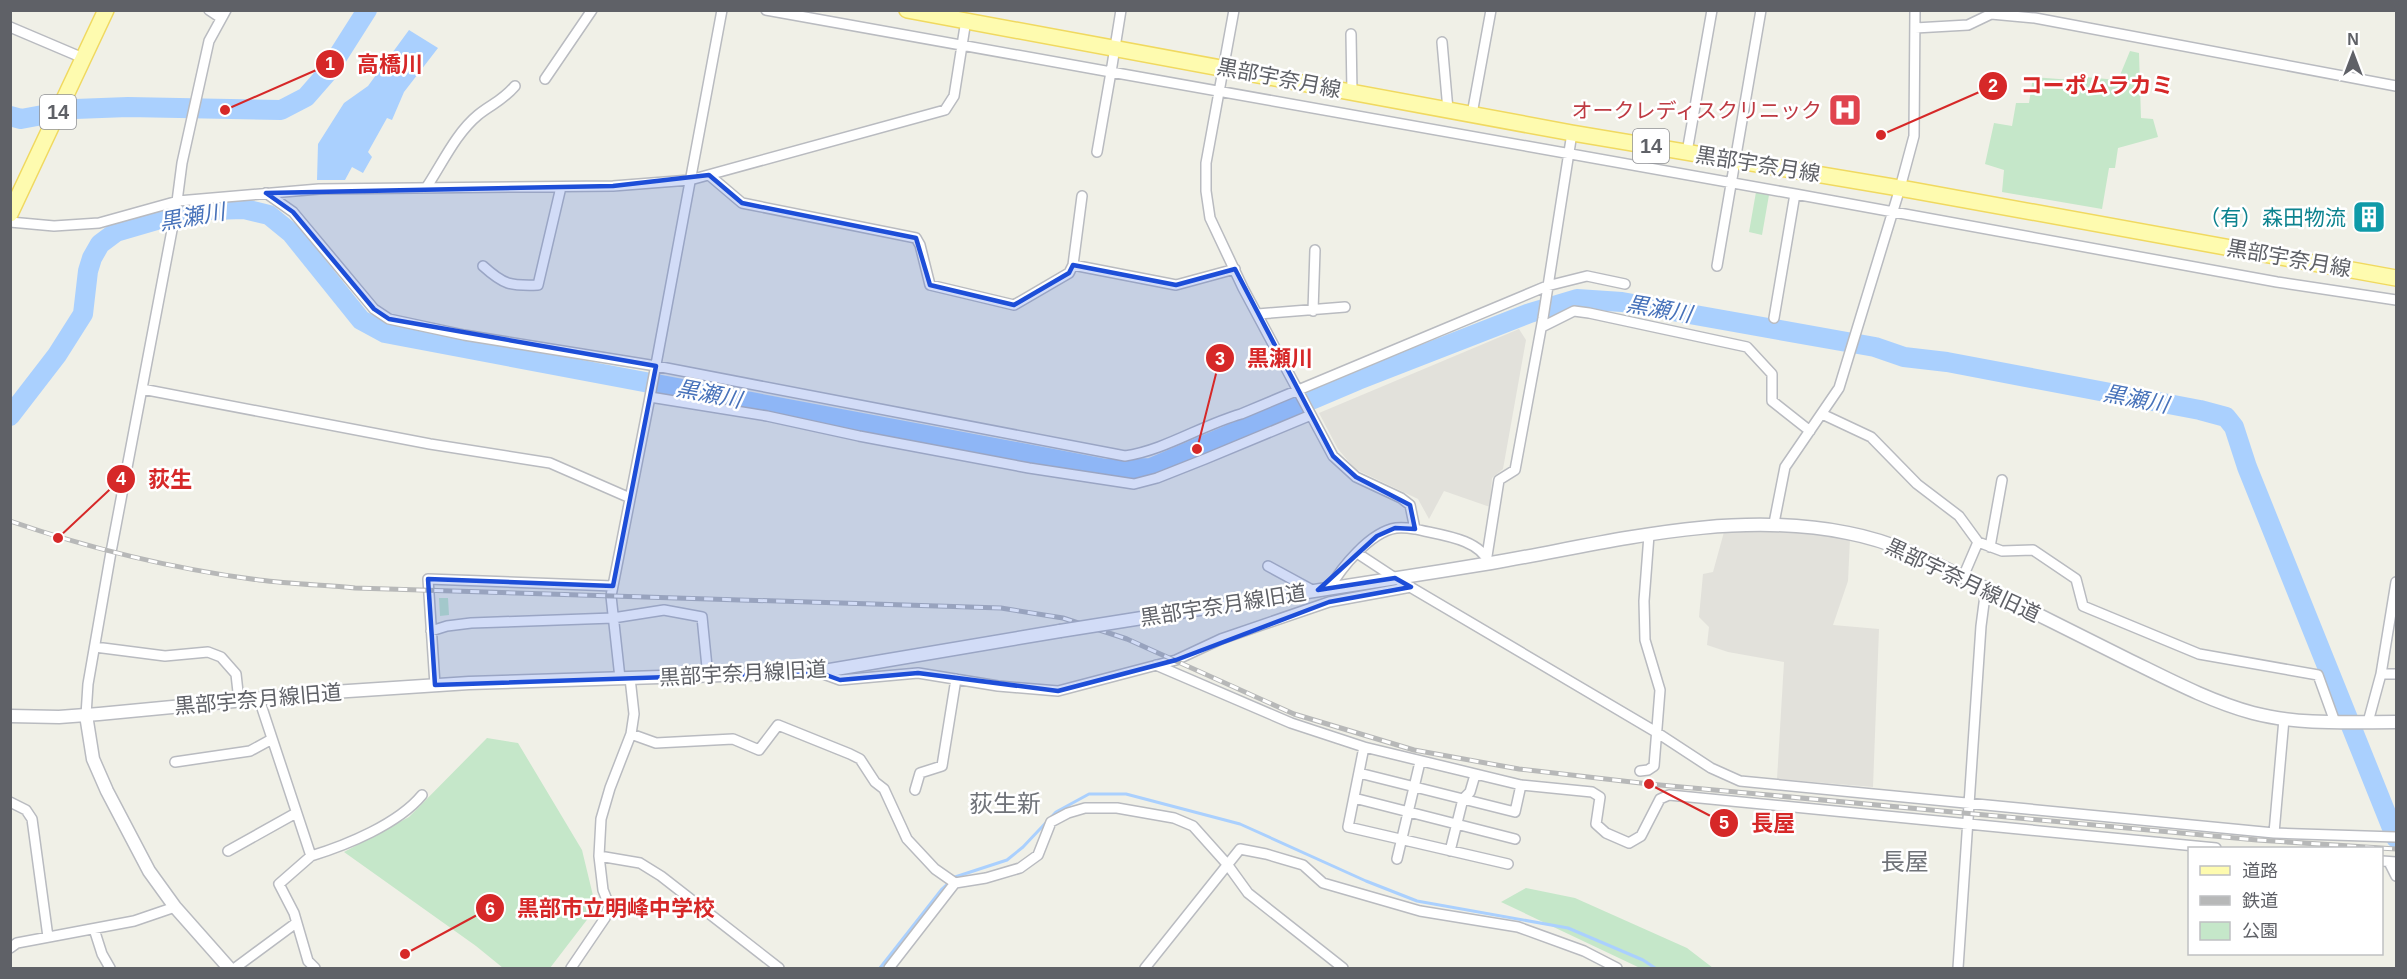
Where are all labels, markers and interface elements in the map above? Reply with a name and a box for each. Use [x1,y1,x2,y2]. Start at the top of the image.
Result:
north arrow [2323,24,2383,84]
text: N [2347,31,2359,48]
callout: 高橋川 [315,44,435,84]
text: 高橋川 [357,52,423,77]
text: 1 [325,54,335,74]
street label: 黒部宇奈月線 [1215,55,1343,101]
callout: コーポムラカミ [1978,66,2186,106]
text: コーポムラカミ [2021,73,2173,98]
text: 2 [1988,76,1998,96]
hospital icon: オークレディスクリニック [1827,92,1863,128]
road number: 14 [40,95,76,129]
place label: オークレディスクリニック [1571,99,1822,122]
road number: 14 [1633,129,1669,163]
street label: 黒部宇奈月線 [1694,143,1822,185]
water label: 黒瀬川 [157,199,229,235]
building icon: （有）森田物流 [2351,199,2387,235]
place label: （有）森田物流 [2199,206,2346,229]
street label: 黒部宇奈月線 [2225,236,2353,280]
water label: 黒瀬川 [1624,291,1696,327]
callout: 黒瀬川 [1205,338,1325,378]
text: 黒瀬川 [1247,346,1313,371]
text: 3 [1215,349,1225,369]
water label: 黒瀬川 [674,375,746,413]
water label: 黒瀬川 [2101,380,2173,418]
callout: 荻生 [106,459,204,499]
text: 荻生 [148,467,192,492]
text: 4 [116,469,126,489]
street label: 黒部宇奈月線旧道 [1882,534,2044,626]
street label: 黒部宇奈月線旧道 [1138,581,1308,629]
street label: 黒部宇奈月線旧道 [659,657,827,689]
street label: 黒部宇奈月線旧道 [173,680,343,718]
district label: 荻生新 [969,790,1041,817]
callout: 長屋 [1709,803,1807,843]
text: 長屋 [1751,811,1795,836]
text: 5 [1719,813,1729,833]
legend [2188,847,2383,955]
district label: 長屋 [1881,848,1929,875]
text: 道路 [2242,861,2278,881]
callout: 黒部市立明峰中学校 [475,888,727,928]
text: 鉄道 [2242,891,2278,911]
text: 黒部市立明峰中学校 [517,896,715,921]
text: 6 [485,899,495,919]
text: 公園 [2242,921,2278,941]

